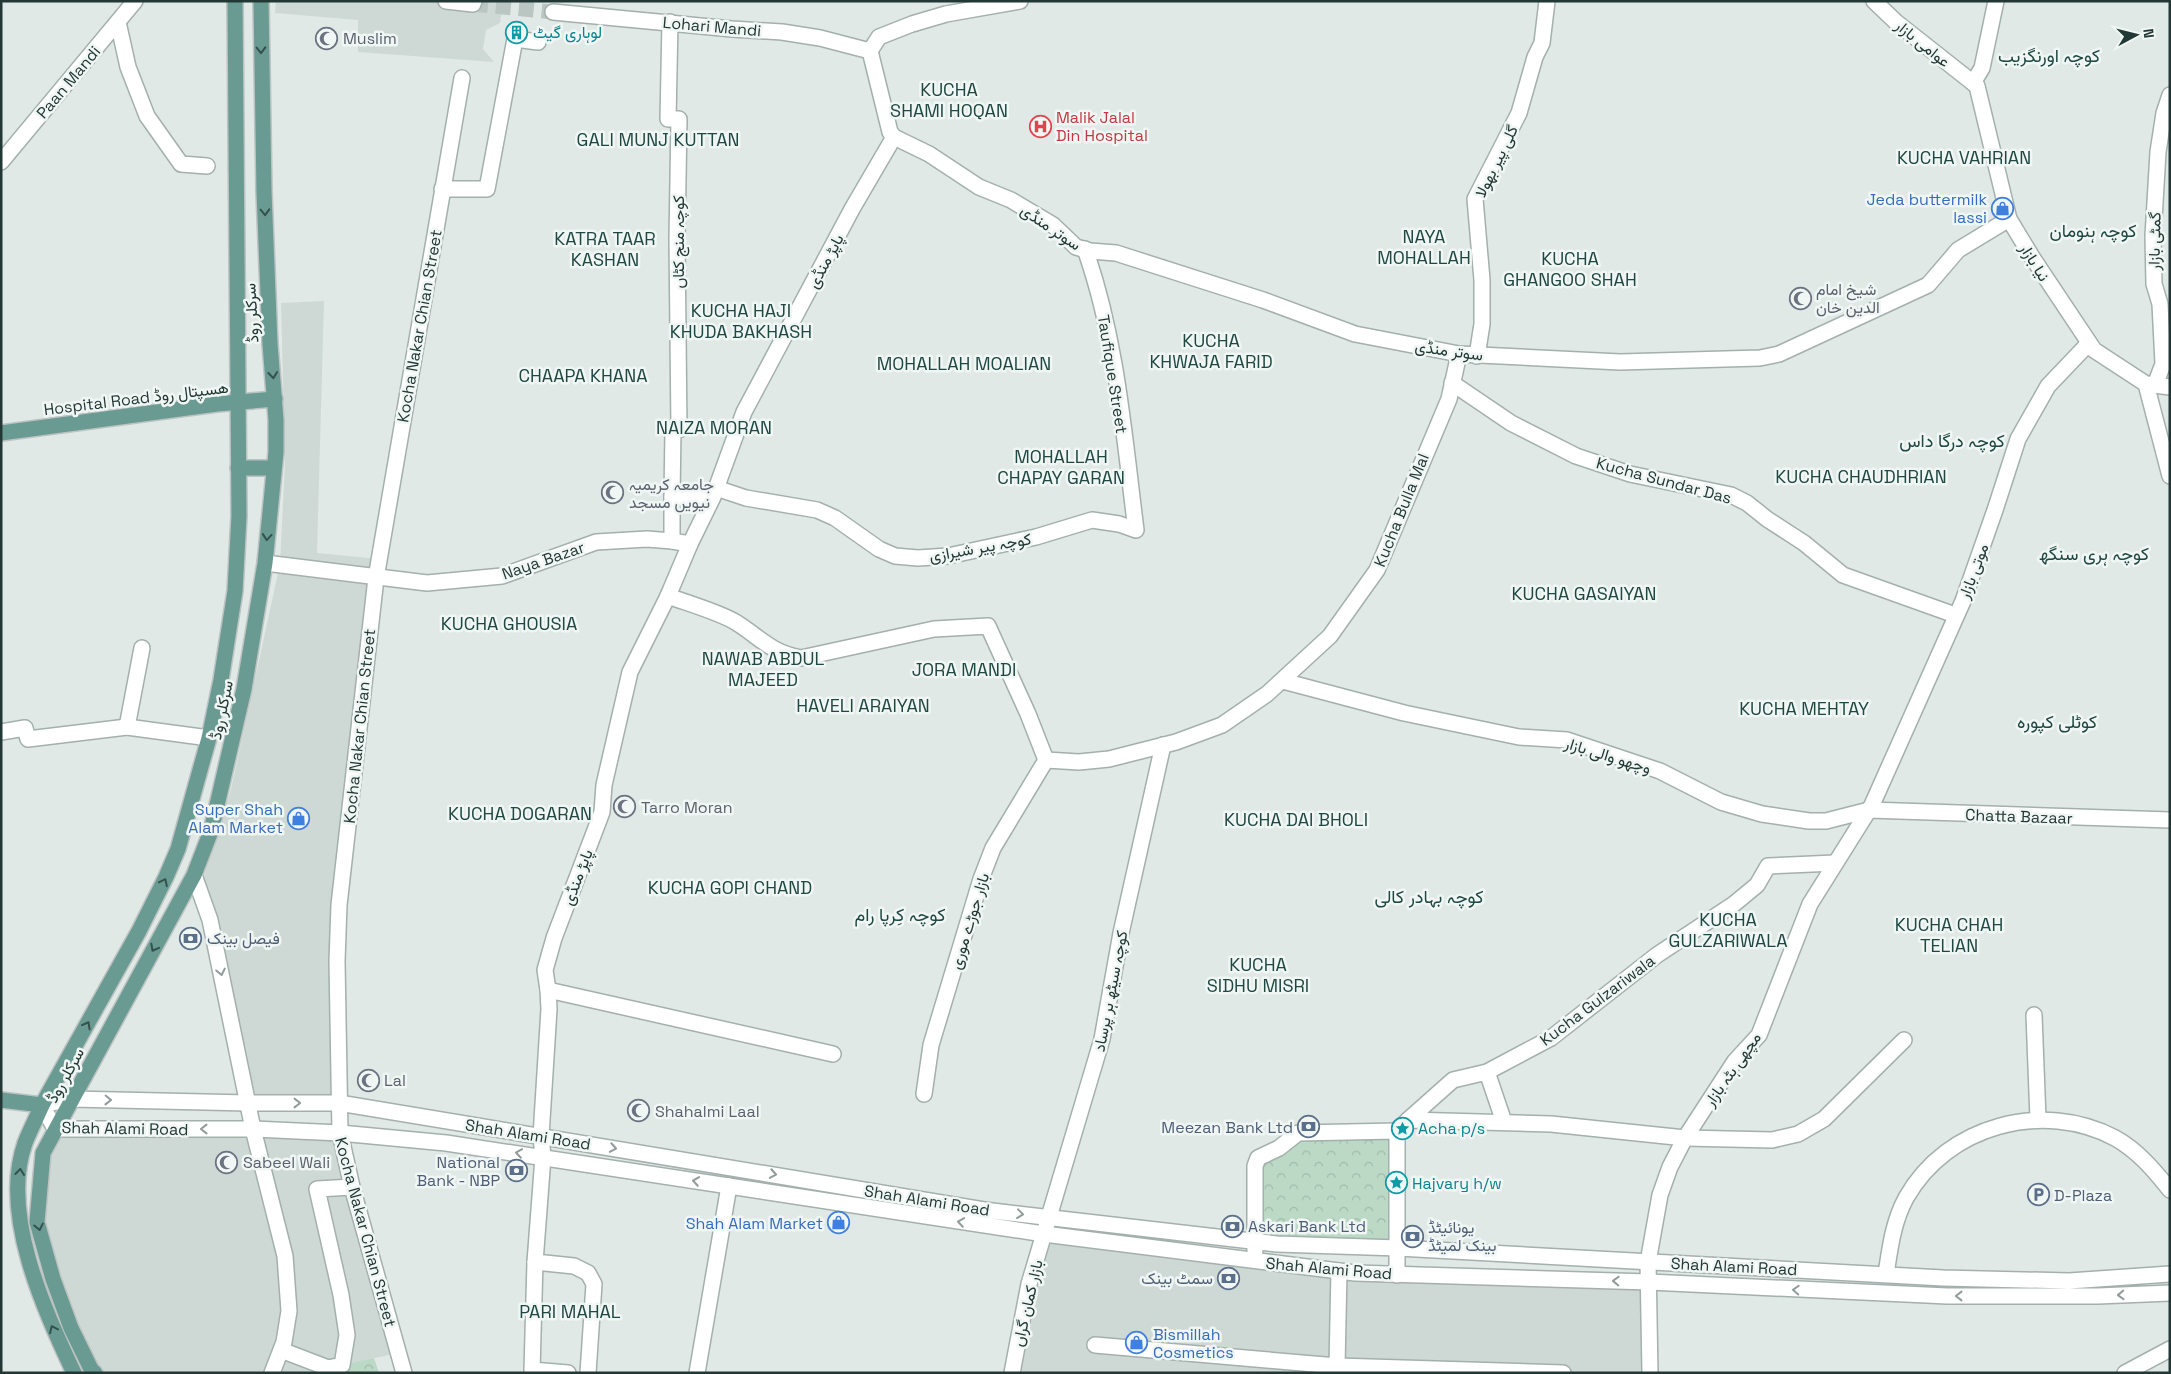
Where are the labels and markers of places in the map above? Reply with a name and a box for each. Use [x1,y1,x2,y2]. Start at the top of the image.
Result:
building icon: لوہاری گیٹ [505,20,529,44]
place label: لوہاری گیٹ [533,22,602,43]
mosque icon: Muslim [315,26,339,50]
place label: Muslim [343,28,397,49]
place label: Malik Jalal Din Hospital [1056,107,1148,146]
hospital icon: Malik Jalal Din Hospital [1028,114,1052,138]
place label: Jeda buttermilk lassi [1867,189,1987,228]
shop icon: Jeda buttermilk lassi [1991,196,2015,220]
place label: شیخ امام الدین خان [1816,279,1880,318]
mosque icon: شیخ امام الدین خان [1788,286,1812,310]
place label: جامعہ کریمیہ نیویں مسجد [629,474,714,513]
mosque icon: جامعہ کریمیہ نیویں مسجد [601,481,625,505]
mosque icon: Tarro Moran [613,795,637,819]
place label: Tarro Moran [641,797,732,818]
place label: Super Shah Alam Market [188,799,283,838]
shop icon: Super Shah Alam Market [287,806,311,830]
bank icon: فیصل بینک [179,926,203,950]
place label: فیصل بینک [207,928,280,949]
mosque icon: Lal [356,1068,380,1092]
place label: Lal [384,1070,406,1091]
mosque icon: Shahalmi Laal [627,1099,651,1123]
place label: Shahalmi Laal [655,1101,760,1122]
bank icon: Meezan Bank Ltd [1297,1115,1321,1139]
place icon: Acha p/s [1390,1116,1414,1140]
place label: Meezan Bank Ltd [1161,1117,1293,1138]
place label: Acha p/s [1418,1118,1485,1139]
mosque icon: Sabeel Wali [215,1150,239,1174]
place label: Sabeel Wali [243,1152,330,1173]
place label: National Bank - NBP [416,1152,500,1191]
bank icon: National Bank - NBP [504,1159,528,1183]
place icon: Hajvary h/w [1384,1171,1408,1195]
place label: Hajvary h/w [1412,1173,1502,1194]
parking icon: D-Plaza [2026,1183,2050,1207]
place label: D-Plaza [2054,1185,2112,1206]
shop icon: Shah Alam Market [827,1211,851,1235]
place label: Shah Alam Market [686,1213,823,1234]
bank icon: Askari Bank Ltd [1220,1214,1244,1238]
place label: Askari Bank Ltd [1248,1216,1366,1237]
place label: یونائیٹڈ بینک لمیٹڈ [1428,1217,1497,1256]
bank icon: یونائیٹڈ بینک لمیٹڈ [1400,1224,1424,1248]
bank icon: سمٹ بینک [1217,1266,1241,1290]
place label: سمٹ بینک [1141,1268,1213,1289]
place label: Bismillah Cosmetics [1153,1324,1234,1363]
shop icon: Bismillah Cosmetics [1125,1331,1149,1355]

